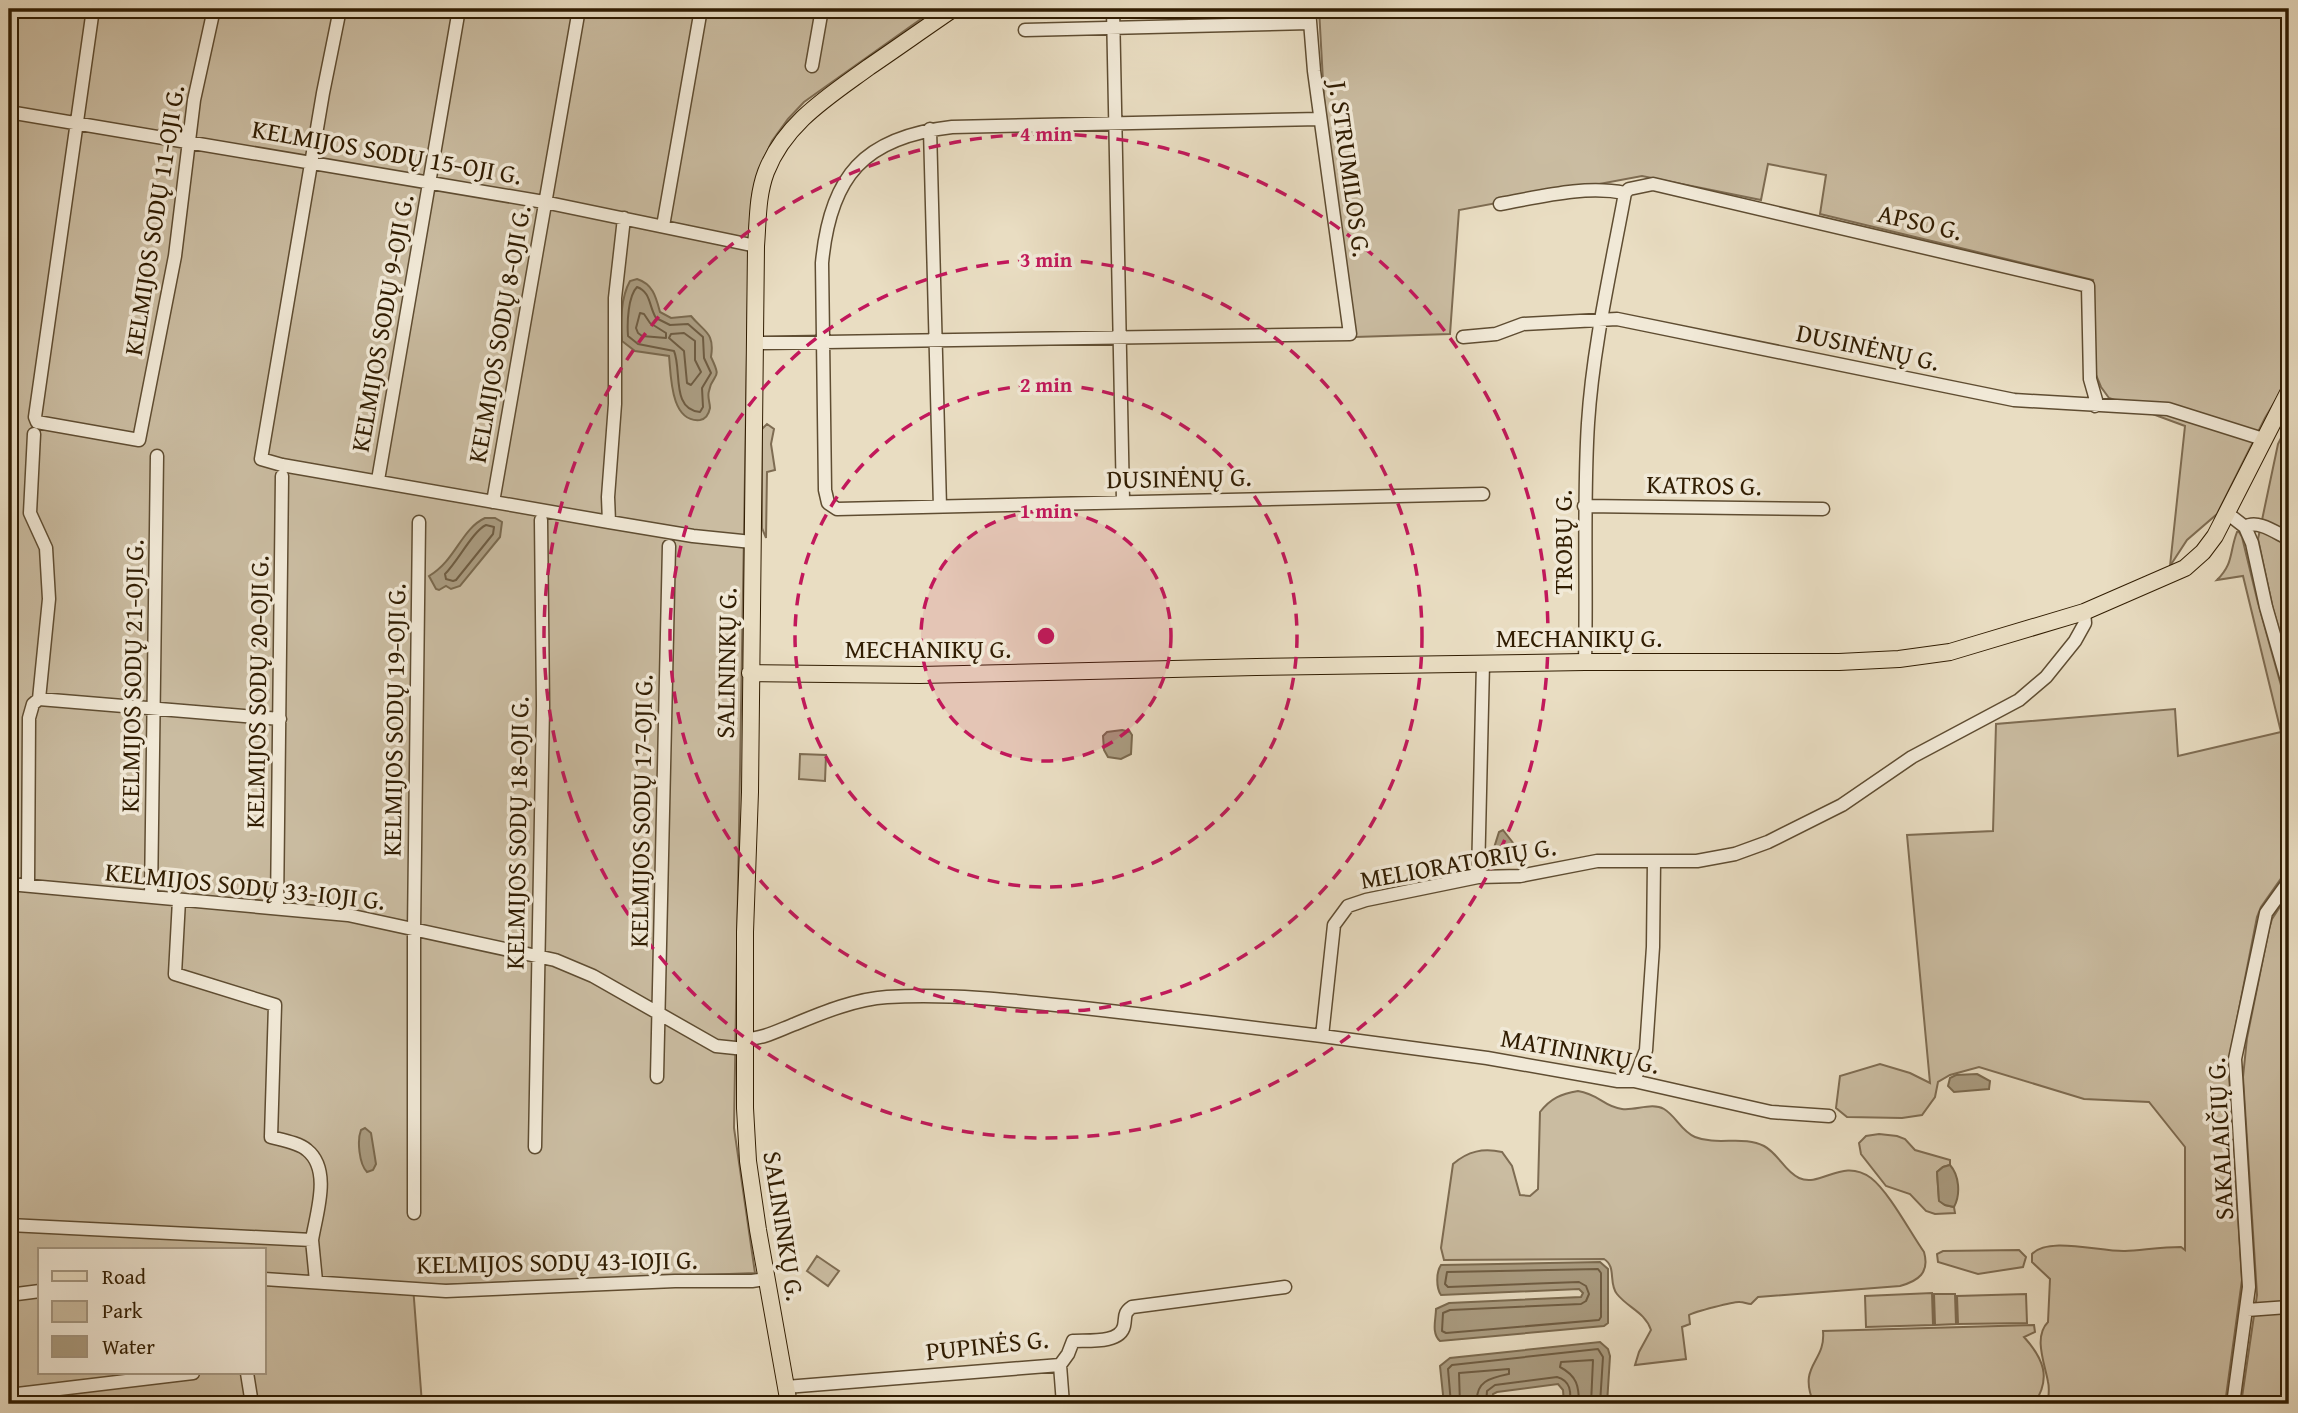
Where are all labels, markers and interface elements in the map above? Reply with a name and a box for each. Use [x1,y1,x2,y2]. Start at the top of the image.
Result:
street label: J. STRUMILOS G. [1318,75,1382,259]
street label: KELMIJOS SODŲ 11-OJI G. [113,82,194,358]
street label: KELMIJOS SODŲ 15-OJI G. [249,109,525,194]
text: 4 min [1020,118,1073,149]
street label: KELMIJOS SODŲ 9-OJI G. [340,191,423,455]
street label: APSO G. [1874,193,1966,250]
street label: KELMIJOS SODŲ 8-OJI G. [457,202,540,466]
text: 3 min [1020,244,1073,275]
street label: DUSINĖNŲ G. [1793,312,1943,381]
text: 2 min [1020,369,1073,400]
street label: DUSINĖNŲ G. [1106,457,1252,498]
street label: KATROS G. [1646,464,1762,505]
street label: TROBŲ G. [1543,490,1582,594]
text: 1 min [1020,495,1073,526]
street label: KELMIJOS SODŲ 21-OJI G. [110,539,153,813]
street label: KELMIJOS SODŲ 20-OJI G. [235,555,278,829]
street label: KELMIJOS SODŲ 19-OJI G. [372,583,415,857]
street label: SALININKŲ G. [705,587,746,739]
street label: MECHANIKŲ G. [1496,618,1662,657]
centre of rings [1034,624,1058,648]
street label: MECHANIKŲ G. [845,629,1011,668]
street label: KELMIJOS SODŲ 17-OJI G. [619,674,662,948]
street label: KELMIJOS SODŲ 18-OJI G. [495,696,538,970]
street label: MELIORATORIŲ G. [1357,826,1559,899]
street label: KELMIJOS SODŲ 33-IOJI G. [103,851,387,920]
street label: MATININKŲ G. [1498,1017,1662,1084]
street label: SAKALAIČIŲ G. [2196,1057,2243,1221]
street label: SALININKŲ G. [753,1148,816,1304]
street label: KELMIJOS SODŲ 43-IOJI G. [416,1240,698,1283]
legend [38,1248,266,1374]
text: Road [102,1261,147,1292]
text: Park [102,1295,143,1326]
street label: PUPINĖS G. [924,1319,1050,1370]
text: Water [102,1331,155,1362]

